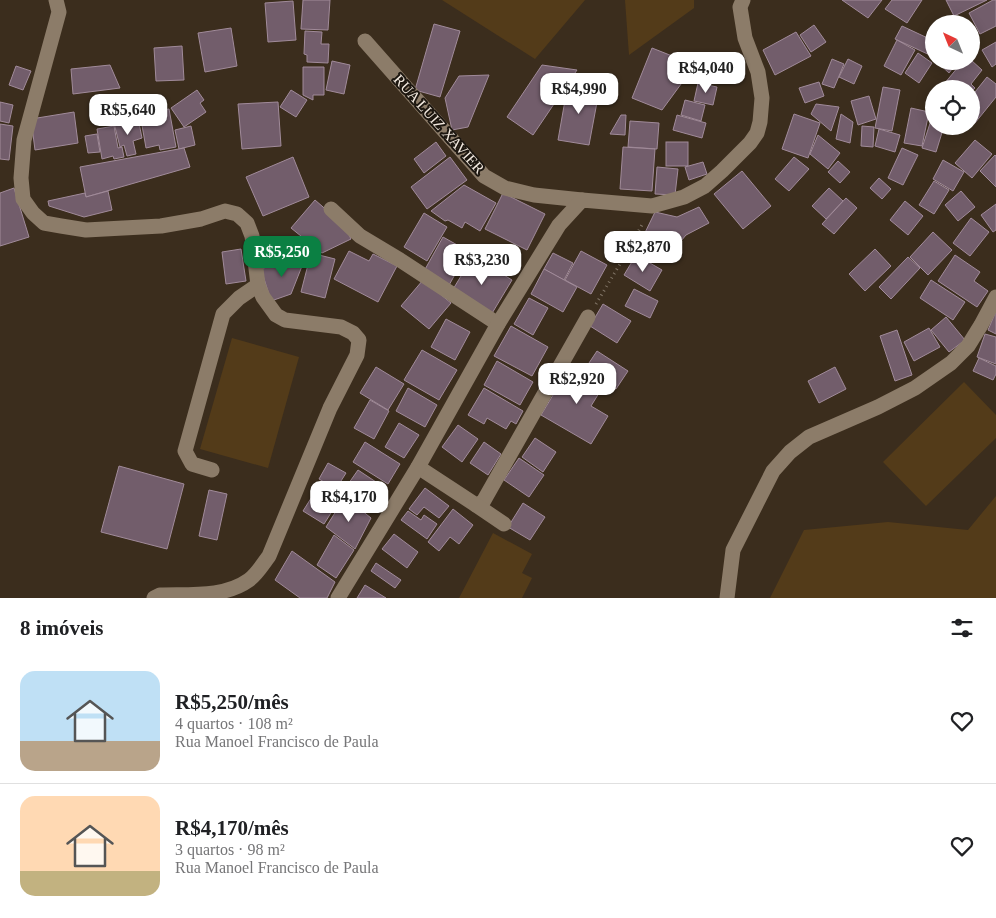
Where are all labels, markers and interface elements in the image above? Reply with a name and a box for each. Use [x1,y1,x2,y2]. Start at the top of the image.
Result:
north arrow [925,15,980,70]
map controls [925,15,980,135]
pin: R$4,040 [660,52,752,94]
text: R$4,040 [678,59,734,76]
street label: RUA LUIZ XAVIER [390,71,488,177]
pin: R$4,990 [533,72,625,115]
text: R$4,990 [551,80,607,97]
button: locate [925,80,980,135]
pin: R$5,640 [82,94,174,136]
text: R$5,640 [100,101,156,118]
pin: R$2,870 [597,230,689,273]
pin: R$5,250 [236,236,328,278]
text: R$2,870 [615,238,671,255]
text: R$5,250 [254,243,310,260]
pin: R$3,230 [436,244,528,286]
text: R$3,230 [454,251,510,268]
pin: R$2,920 [531,362,623,405]
text: R$2,920 [549,370,605,387]
pin: R$4,170 [303,480,395,523]
text: R$4,170 [321,488,377,505]
icon: filters [948,614,976,642]
text: 8 imóveis [20,616,103,640]
text: R$5,250/mês [175,690,289,714]
icon: home [60,691,120,751]
icon: heart [948,707,976,735]
text: 4 quartos · 108 m² [175,715,293,732]
text: Rua Manoel Francisco de Paula [175,733,379,750]
icon: home [60,816,120,876]
text: R$4,170/mês [175,816,289,840]
icon: heart [948,832,976,860]
text: 3 quartos · 98 m² [175,841,285,858]
text: Rua Manoel Francisco de Paula [175,859,379,876]

